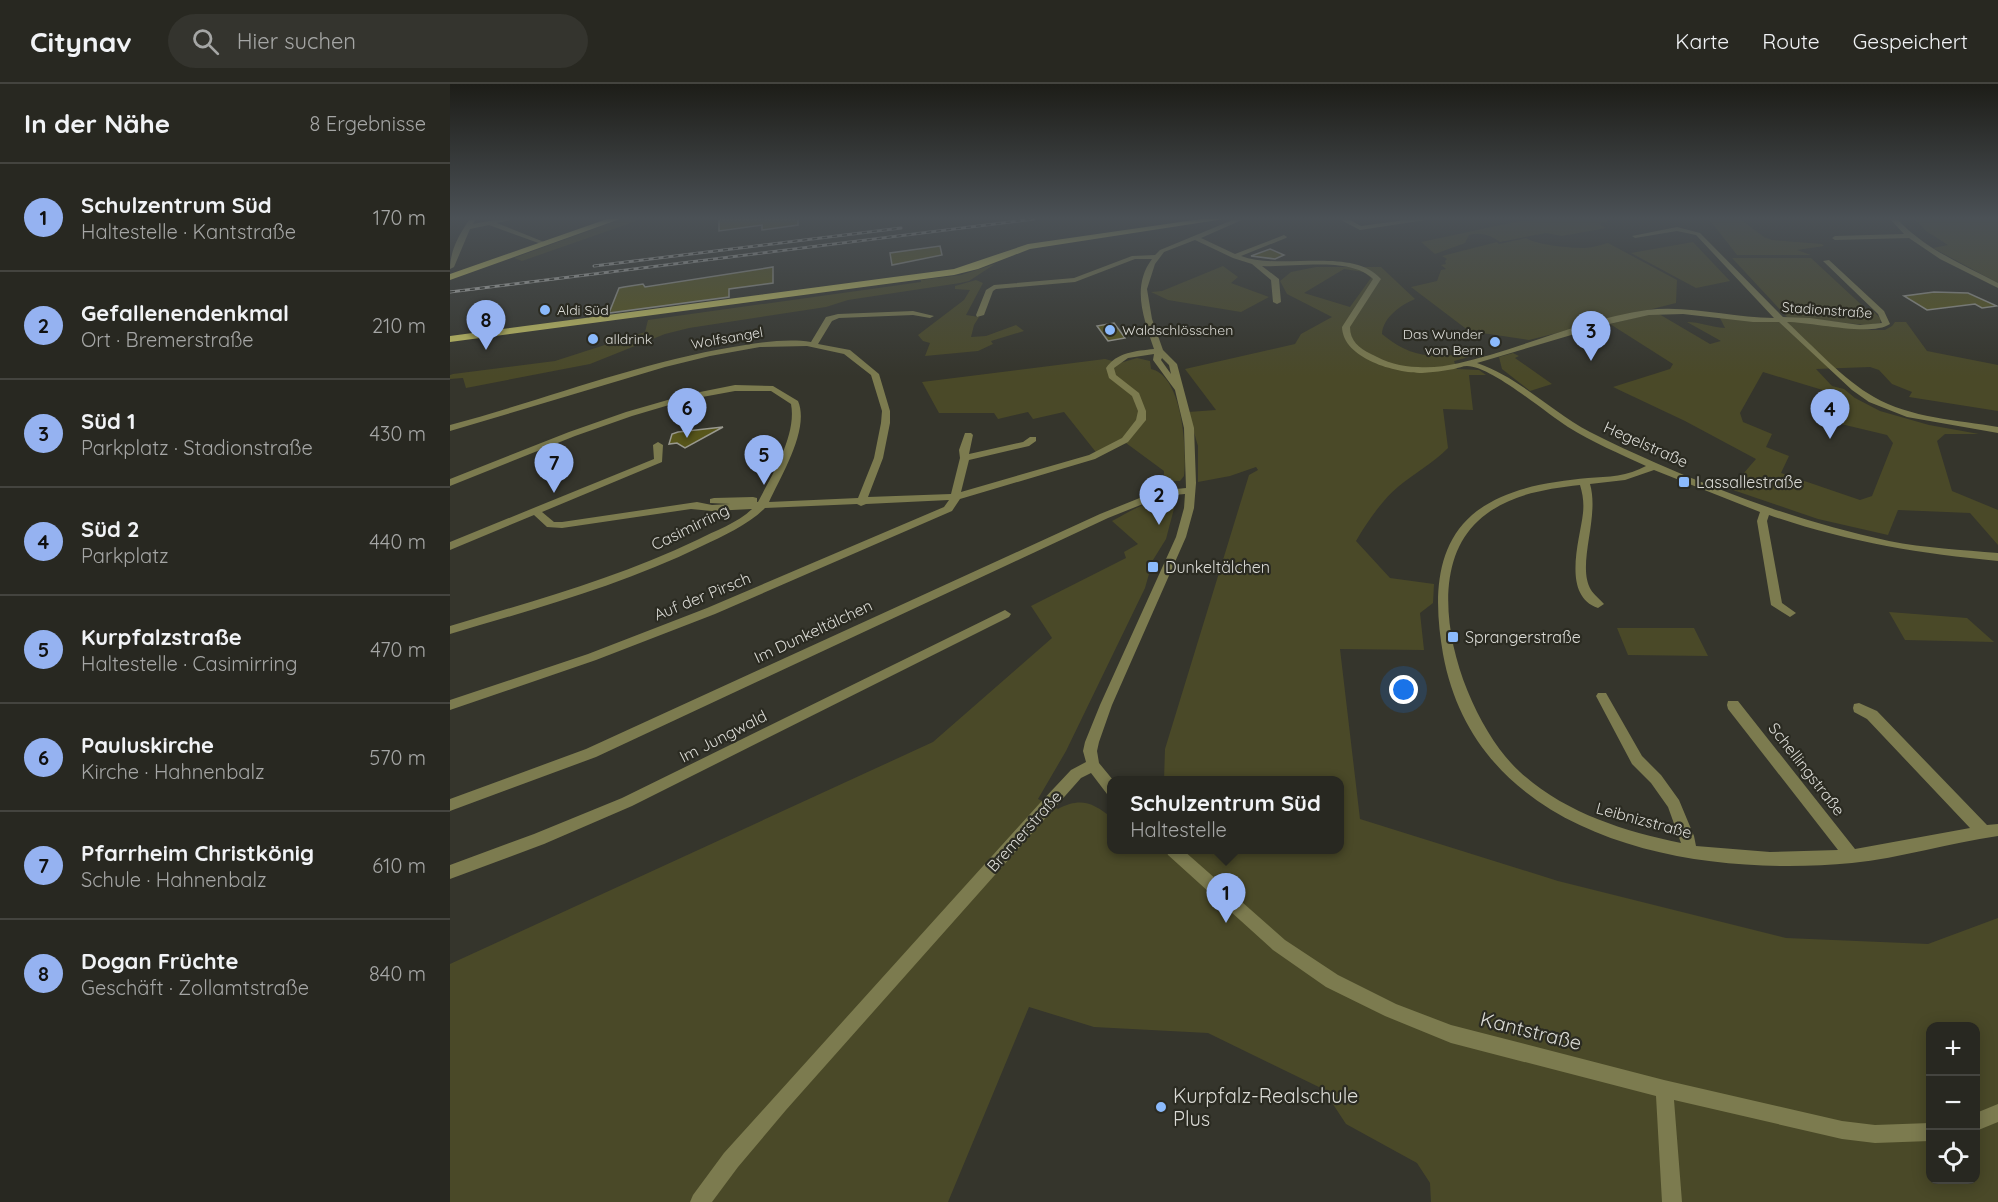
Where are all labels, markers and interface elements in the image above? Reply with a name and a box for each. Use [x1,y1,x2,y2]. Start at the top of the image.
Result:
search box [168,14,588,68]
text: Citynav [30,24,132,59]
icon: search [189,25,222,58]
text: Hier suchen [237,27,356,55]
text: Karte [1675,28,1729,54]
text: Route [1762,28,1820,54]
text: Gespeichert [1853,28,1968,54]
text: In der Nähe [24,107,170,140]
text: 8 Ergebnisse [310,111,426,136]
text: Schulzentrum Süd [81,191,272,219]
text: 1 [40,205,47,230]
text: 170 m [373,205,426,230]
text: Haltestelle · Kantstraße [81,219,296,244]
street label: Stadionstraße [1781,298,1873,322]
text: Gefallenendenkmal [81,299,289,327]
pin: 8 [466,300,506,350]
place label: Aldi Süd [557,301,609,319]
marker: Aldi Süd [538,303,552,317]
pin: 3 [1572,312,1610,361]
text: 2 [38,313,49,338]
text: 210 m [372,313,426,338]
place label: Waldschlösschen [1122,321,1233,339]
street label: Wolfsangel [690,323,764,353]
marker: Waldschlösschen [1103,323,1117,337]
place label: Das Wunder von Bern [1403,325,1484,359]
text: Ort · Bremerstraße [81,327,254,352]
place label: alldrink [605,330,652,348]
marker: alldrink [586,332,600,346]
marker: Das Wunder von Bern [1488,335,1502,349]
pin: 6 [668,388,706,438]
pin: 4 [1810,390,1850,439]
text: Süd 1 [81,407,136,435]
street label: Hegelstraße [1601,417,1691,471]
text: 3 [38,421,49,446]
text: 430 m [369,421,426,446]
text: Parkplatz · Stadionstraße [81,435,313,460]
pin: 5 [744,436,784,485]
pin: 7 [534,444,574,493]
place label: Lassallestraße [1696,472,1803,492]
marker: Lassallestraße [1677,475,1691,489]
pin: 2 [1140,476,1178,525]
street label: Casimirring [648,500,732,554]
text: Süd 2 [81,515,140,543]
text: 4 [38,529,49,554]
text: 440 m [369,529,426,554]
text: Parkplatz [81,543,169,568]
place label: Dunkeltälchen [1165,557,1270,577]
marker: Dunkeltälchen [1146,560,1160,574]
street label: Auf der Pirsch [651,567,753,625]
street label: Im Dunkeltälchen [751,595,875,667]
text: Kurpfalzstraße [81,623,242,651]
place label: Sprangerstraße [1465,627,1581,647]
marker: Sprangerstraße [1446,630,1460,644]
text: 5 [38,637,49,662]
text: 470 m [370,637,426,662]
text: Haltestelle · Casimirring [81,651,298,676]
your location [1389,675,1418,704]
street label: Im Jungwald [676,705,770,767]
street label: Schellingstraße [1764,718,1850,820]
text: Pauluskirche [81,731,214,759]
text: 6 [38,745,49,770]
text: 570 m [369,745,426,770]
text: Kirche · Hahnenbalz [81,759,265,784]
popup [1107,776,1344,854]
street label: Bremerstraße [982,786,1066,876]
text: Schulzentrum Süd [1130,789,1321,817]
street label: Leibnizstraße [1594,798,1694,842]
text: Haltestelle [1130,817,1227,842]
text: Pfarrheim Christkönig [81,839,314,867]
text: 7 [38,853,49,878]
text: 610 m [372,853,426,878]
text: Schule · Hahnenbalz [81,867,267,892]
pin: 1 [1206,874,1246,923]
text: Dogan Früchte [81,947,238,975]
text: 8 [38,961,49,986]
text: 840 m [369,961,426,986]
text: Geschäft · Zollamtstraße [81,975,309,1000]
street label: Kantstraße [1478,1006,1584,1055]
map controls [1926,1022,1980,1184]
button: + [1926,1022,1980,1076]
button: − [1926,1076,1980,1130]
place label: Kurpfalz-Realschule Plus [1173,1083,1358,1131]
marker: Kurpfalz-Realschule Plus [1154,1100,1168,1114]
button: locate [1926,1130,1980,1184]

